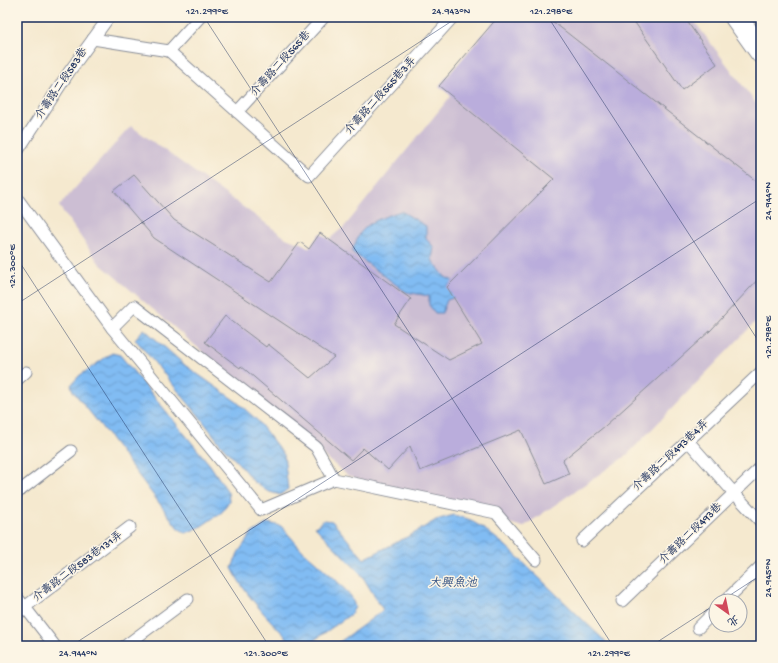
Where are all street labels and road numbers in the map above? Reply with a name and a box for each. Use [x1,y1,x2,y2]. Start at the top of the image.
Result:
street label: 介壽路二段565巷 [248,28,313,99]
street label: 介壽路二段583巷 [33,45,90,122]
street label: 介壽路二段565巷3弄 [342,54,419,137]
street label: 介壽路二段493巷4弄 [630,417,711,494]
street label: 介壽路二段493巷 [656,500,725,567]
street label: 介壽路二段583巷131弄 [30,529,125,605]

